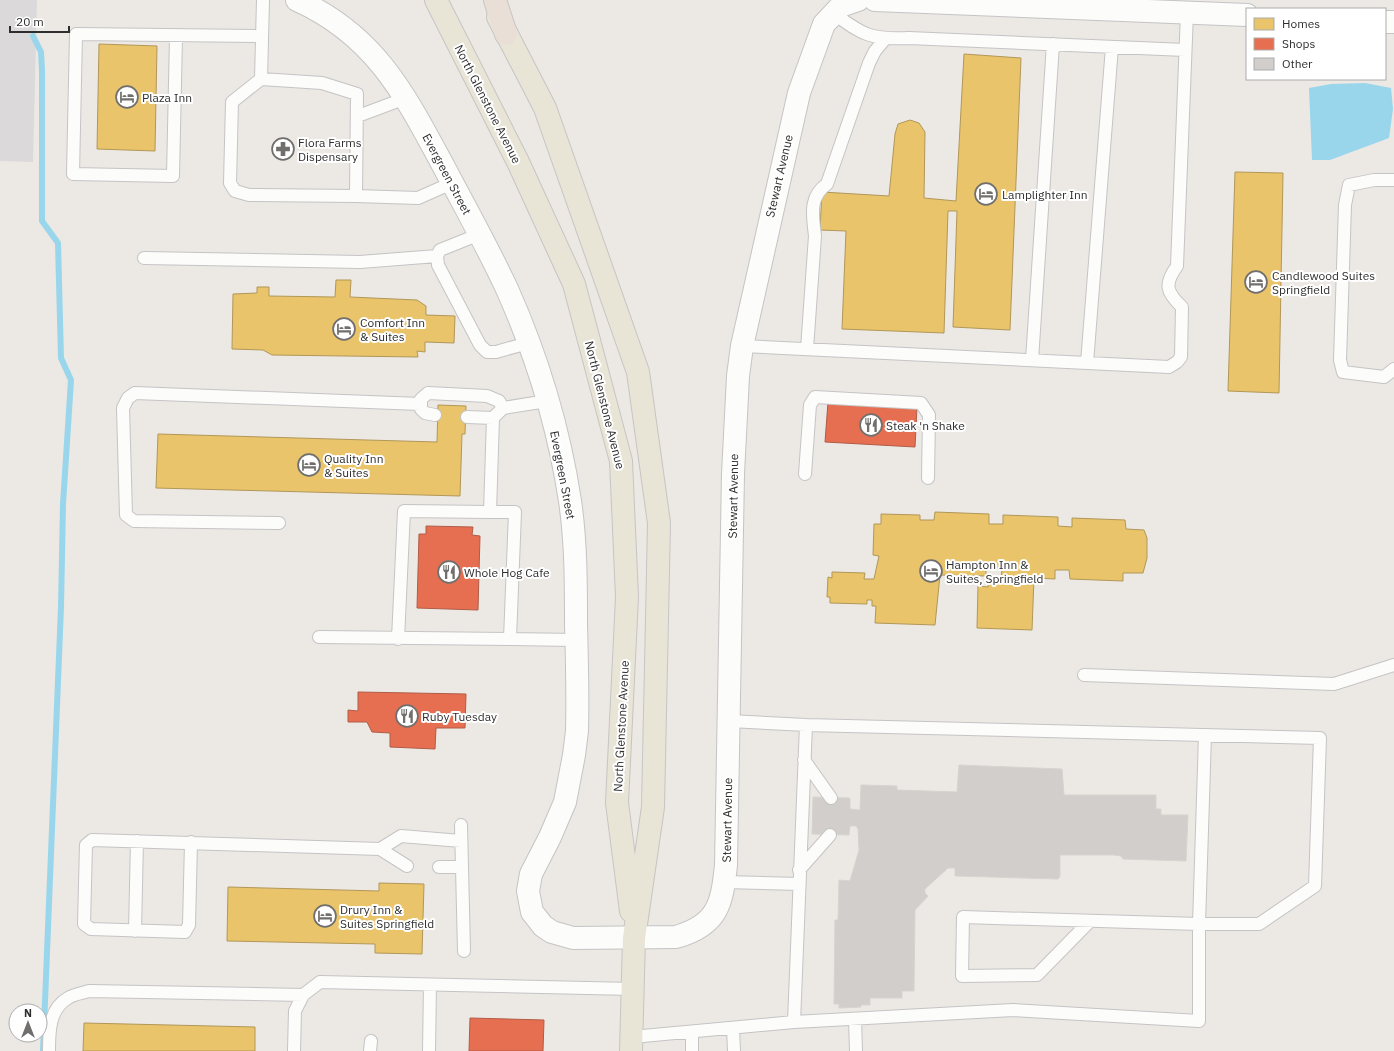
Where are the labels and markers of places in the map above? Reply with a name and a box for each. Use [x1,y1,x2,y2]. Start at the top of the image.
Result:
hotel icon: Plaza Inn [114,84,140,110]
place label: Plaza Inn [142,90,192,105]
place label: Flora Farms Dispensary [298,135,362,164]
pharmacy icon: Flora Farms Dispensary [270,136,296,162]
hotel icon: Lamplighter Inn [973,181,999,207]
place label: Lamplighter Inn [1002,187,1088,202]
place label: Candlewood Suites Springfield [1272,268,1375,297]
hotel icon: Candlewood Suites Springfield [1243,269,1269,295]
place label: Comfort Inn & Suites [360,315,425,344]
hotel icon: Comfort Inn & Suites [331,316,357,342]
restaurant icon: Steak 'n Shake [858,412,884,438]
place label: Steak 'n Shake [886,418,965,433]
place label: Quality Inn & Suites [324,451,383,480]
hotel icon: Quality Inn & Suites [296,452,322,478]
place label: Hampton Inn & Suites, Springfield [946,557,1044,586]
hotel icon: Hampton Inn & Suites, Springfield [918,558,944,584]
restaurant icon: Whole Hog Cafe [436,559,462,585]
place label: Whole Hog Cafe [464,565,550,580]
restaurant icon: Ruby Tuesday [394,703,420,729]
place label: Ruby Tuesday [422,709,497,724]
place label: Drury Inn & Suites Springfield [340,902,434,931]
hotel icon: Drury Inn & Suites Springfield [312,903,338,929]

